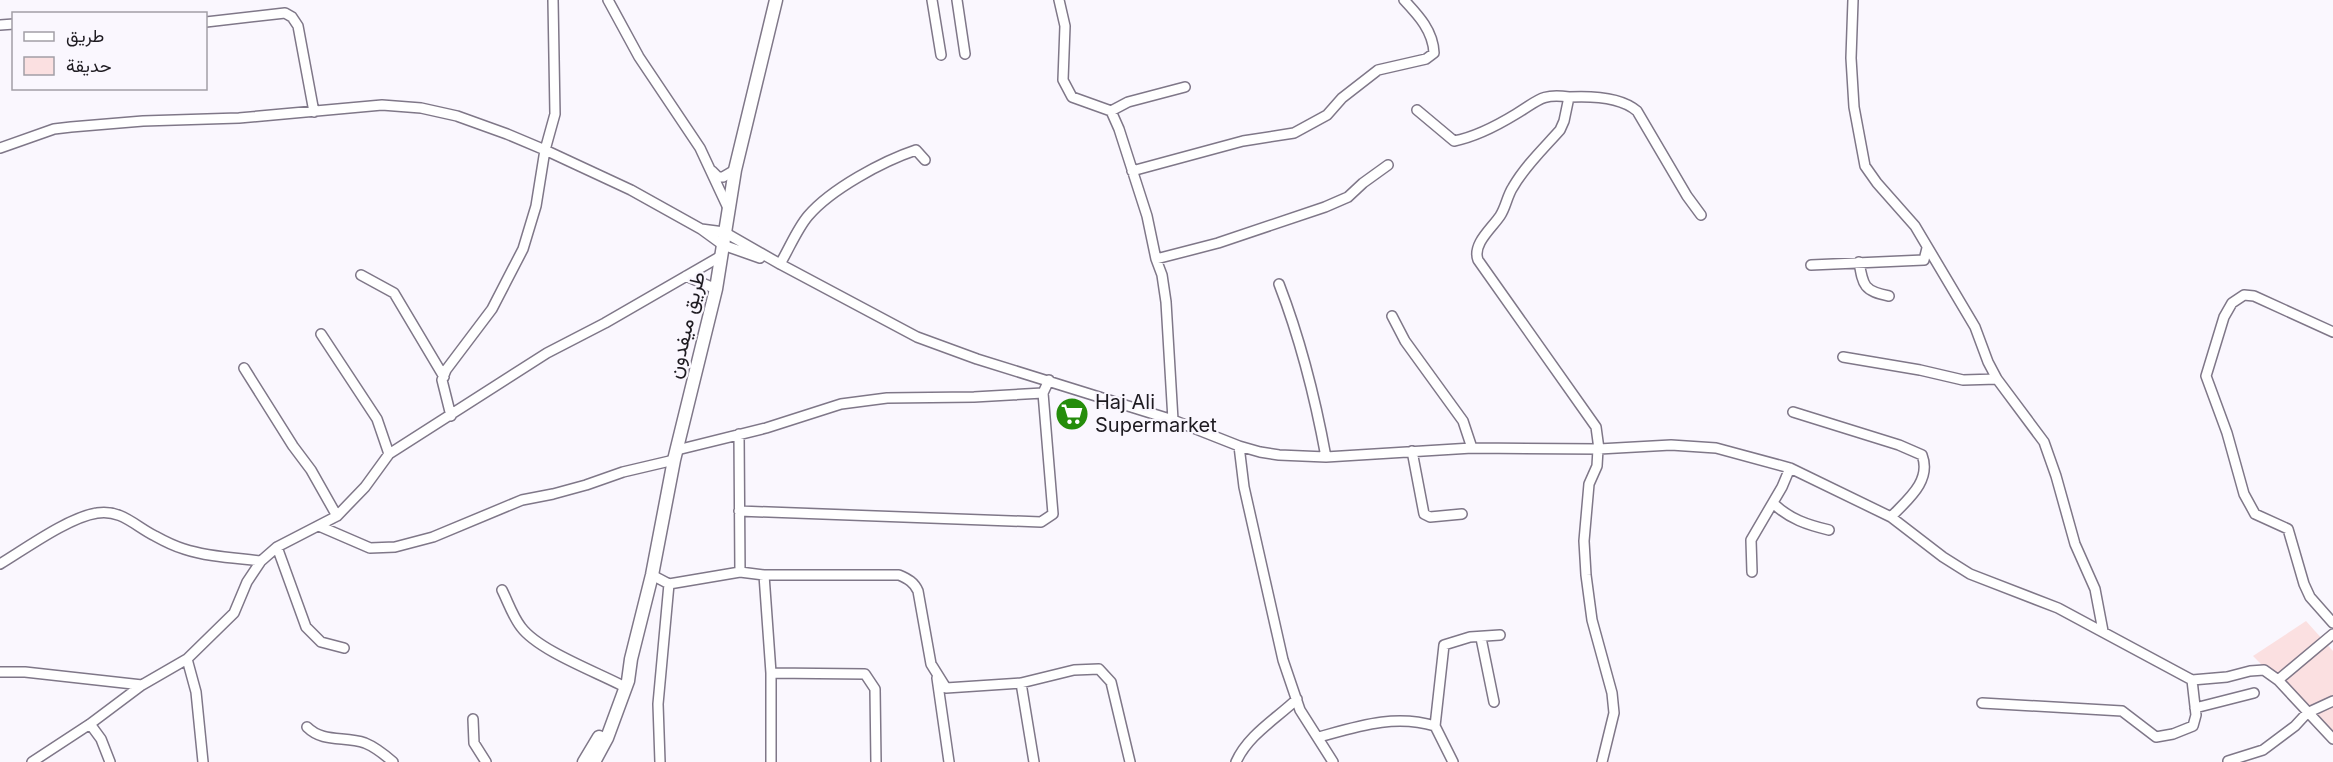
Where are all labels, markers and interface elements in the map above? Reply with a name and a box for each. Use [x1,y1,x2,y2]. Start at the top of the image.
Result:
legend [12,12,207,90]
text: طريق [66,25,104,47]
text: حديقة [66,55,112,76]
street label: طريق ميفدون [662,269,711,381]
place label: Haj Ali Supermarket [1095,390,1217,437]
supermarket icon: Haj Ali Supermarket [1054,396,1090,432]

